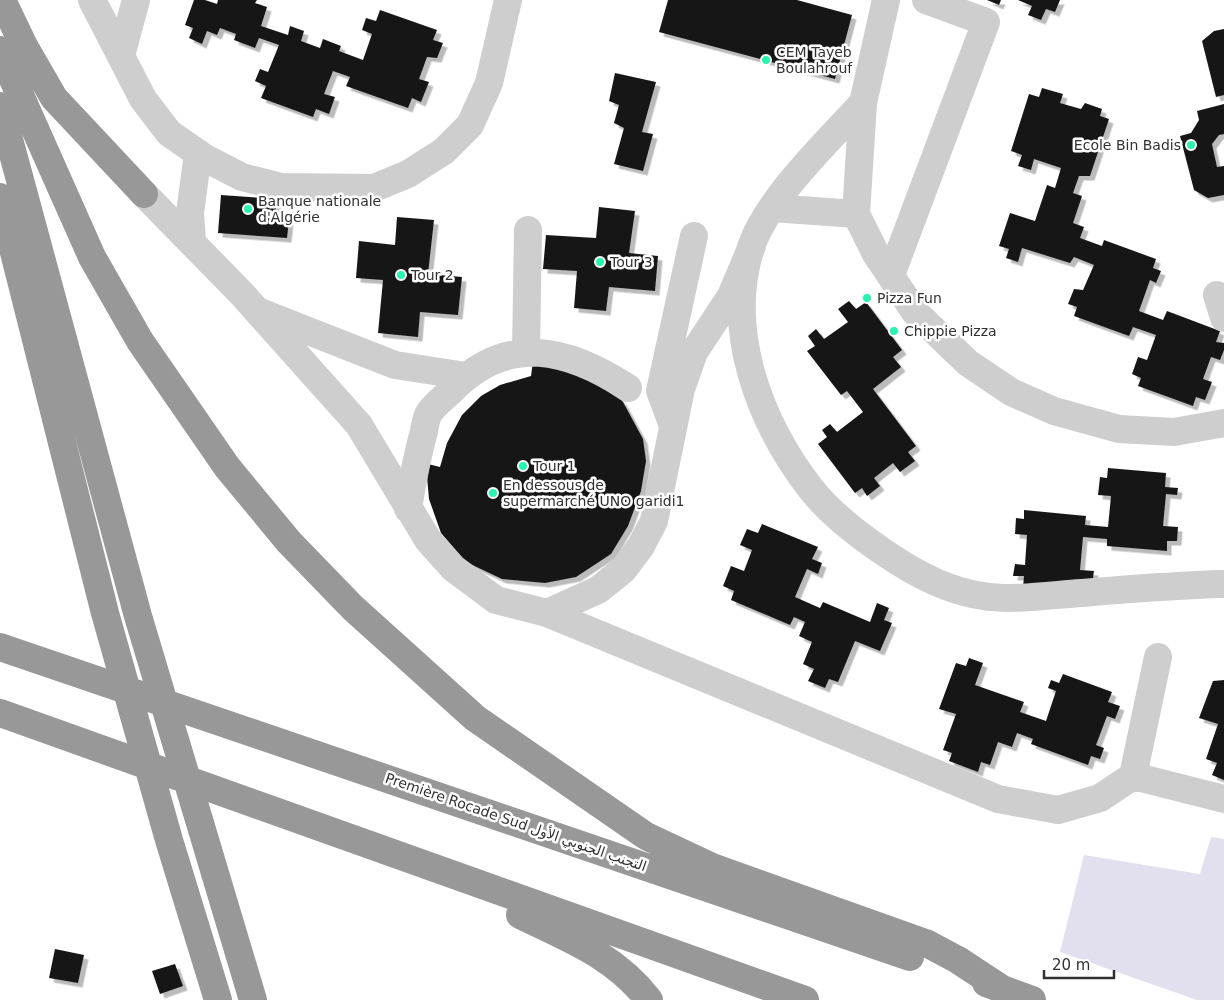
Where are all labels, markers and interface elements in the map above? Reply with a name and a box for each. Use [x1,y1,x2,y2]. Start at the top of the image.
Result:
place label: CEM Tayeb Boulahrouf [776,44,853,76]
marker: CEM Tayeb Boulahrouf [760,54,772,66]
place label: Ecole Bin Badis [1074,137,1181,153]
marker: Ecole Bin Badis [1185,139,1197,151]
place label: Banque nationale d'Algérie [258,193,381,225]
marker: Banque nationale d'Algérie [242,203,254,215]
place label: Tour 3 [609,254,653,270]
marker: Tour 3 [594,256,606,268]
place label: Tour 2 [410,267,454,283]
marker: Tour 2 [395,269,407,281]
place label: Pizza Fun [877,290,942,306]
marker: Pizza Fun [861,292,873,304]
place label: Chippie Pizza [904,323,997,339]
marker: Chippie Pizza [888,325,900,337]
place label: Tour 1 [532,458,576,474]
marker: Tour 1 [517,460,529,472]
place label: En dessous de supermarché UNO garidi1 [503,477,684,509]
marker: En dessous de supermarché UNO garidi1 [487,487,499,499]
street label: Première Rocade Sud التجنب الجنوبي الأول [383,769,649,875]
scale bar [1044,948,1114,980]
text: 20 m [1052,956,1090,974]

